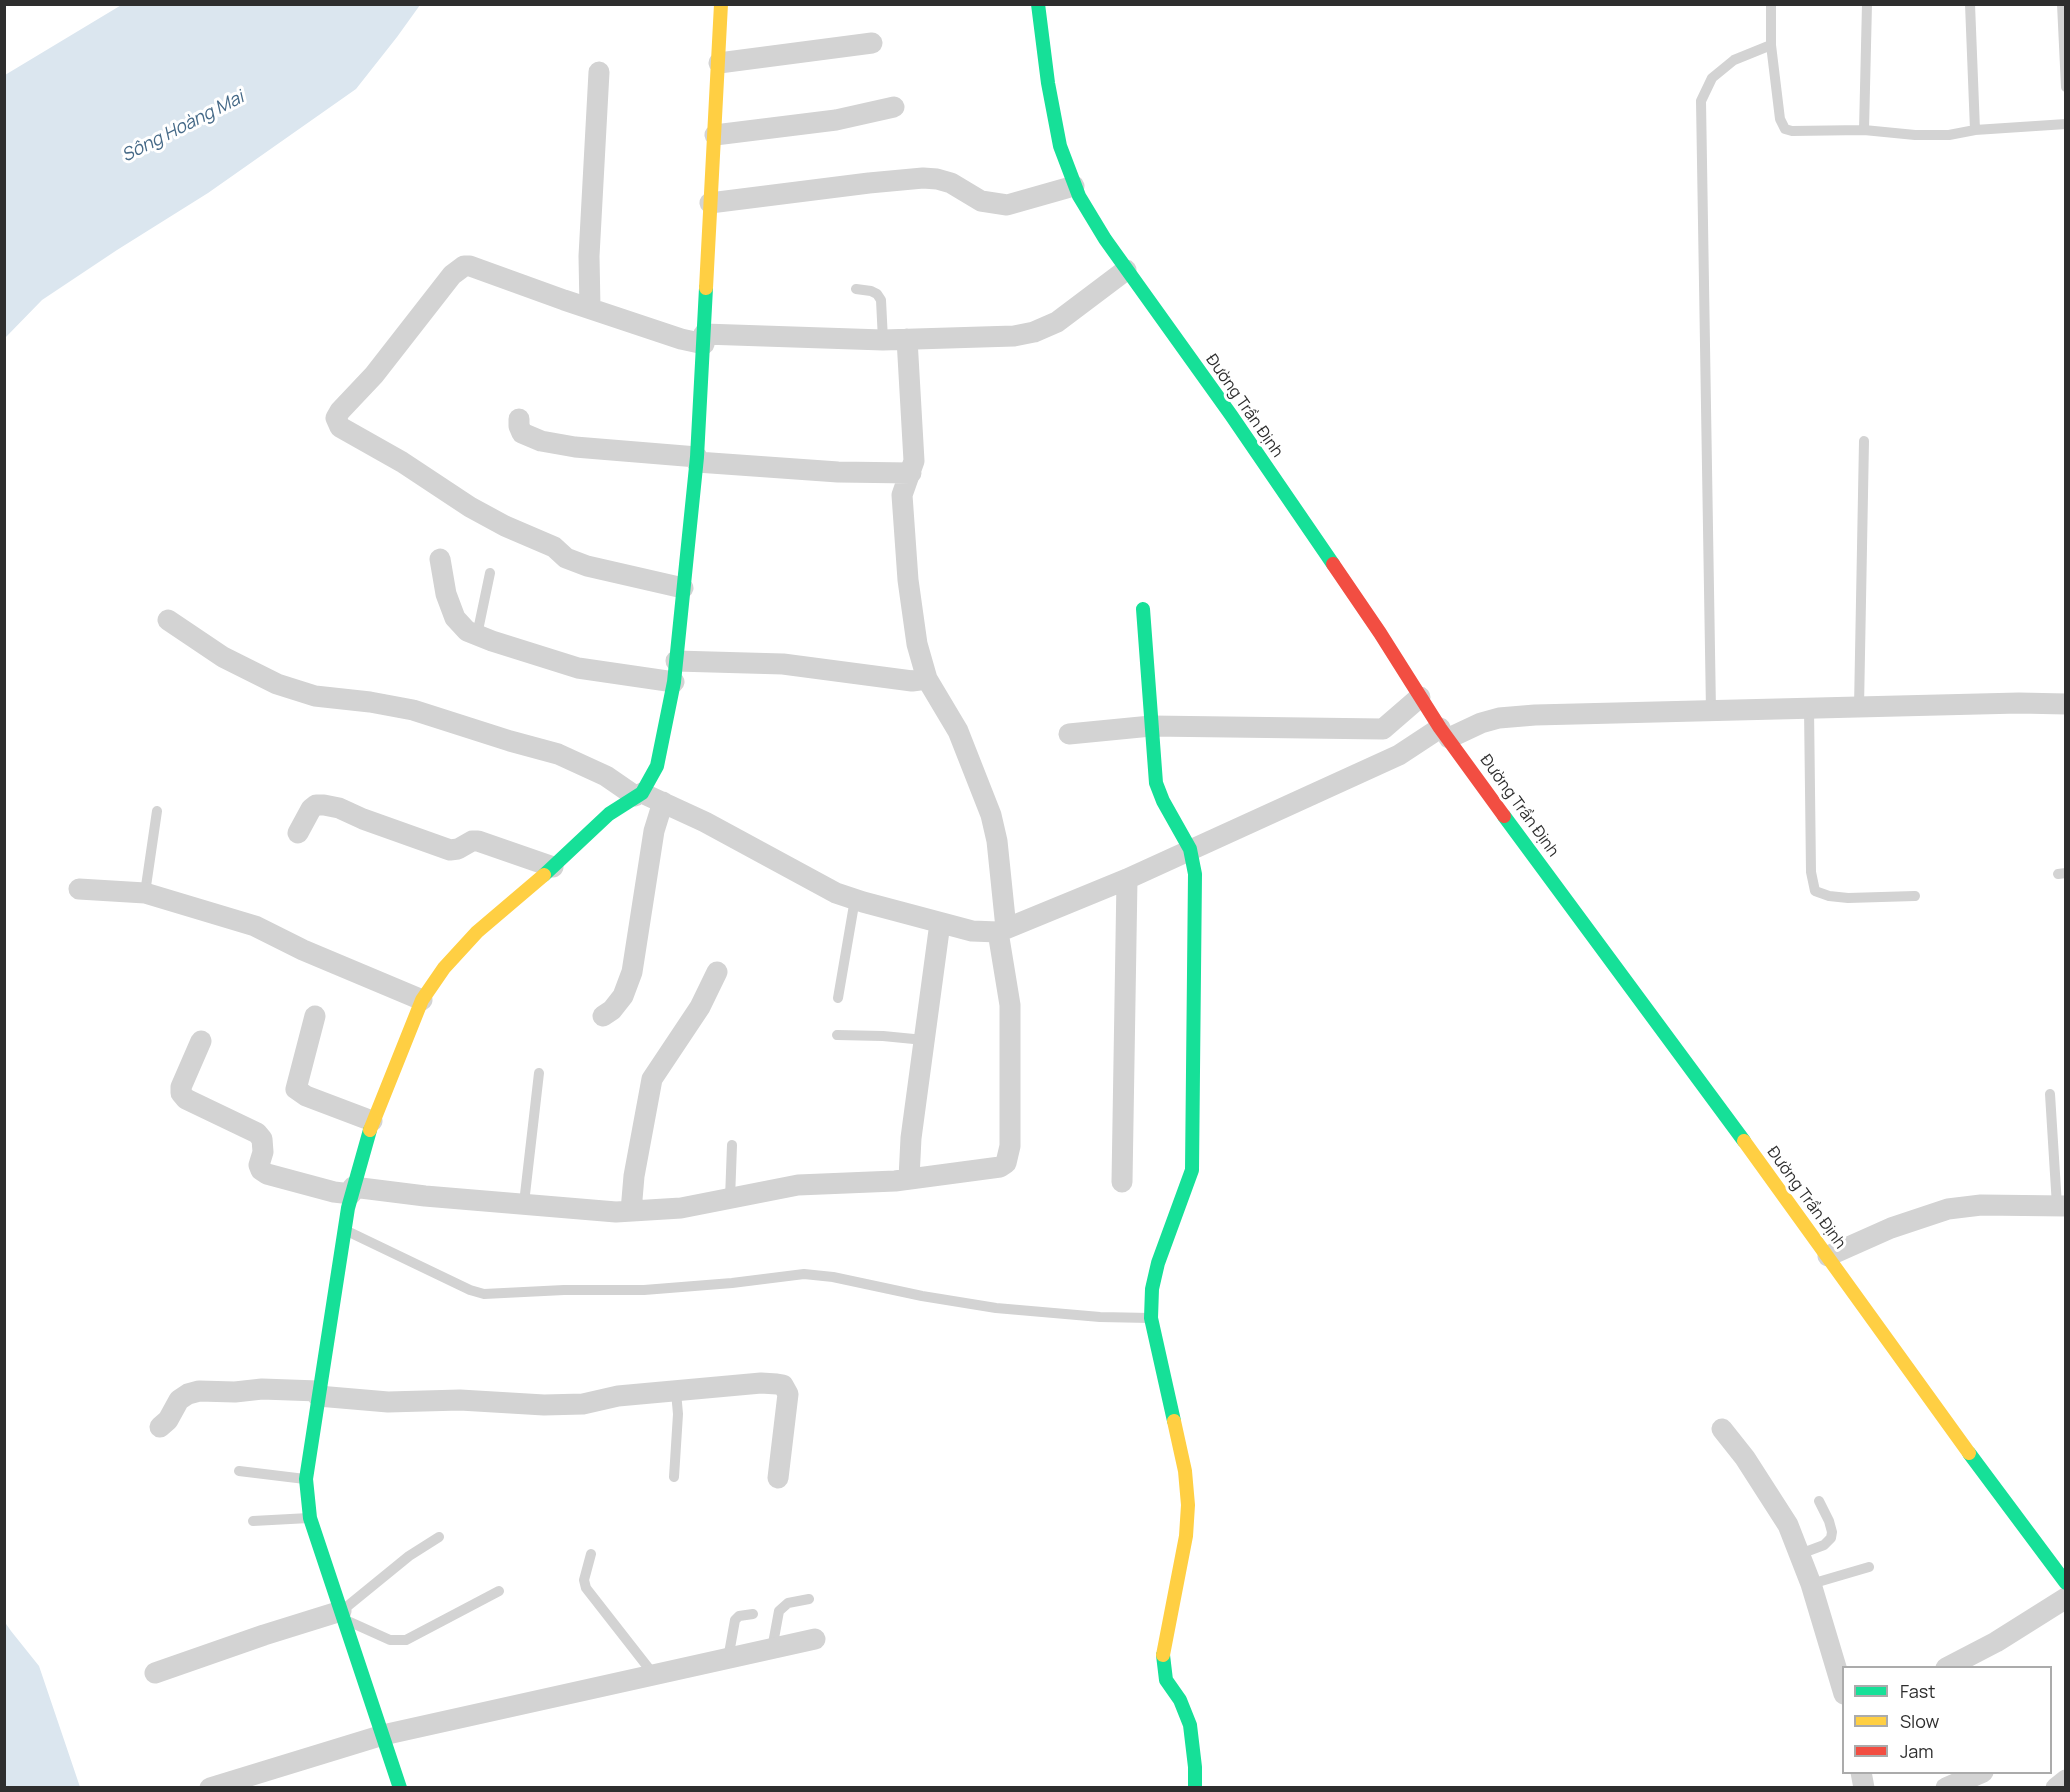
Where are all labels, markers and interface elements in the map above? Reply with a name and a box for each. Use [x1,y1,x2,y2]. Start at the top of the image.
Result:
water label: Sông Hoàng Mai [118,87,248,167]
street label: Đường Trần Định [1201,351,1287,461]
street label: Đường Trần Định [1476,751,1562,861]
street label: Đường Trần Định [1763,1143,1849,1253]
legend [1842,1666,2052,1774]
text: Fast [1900,1679,1935,1703]
text: Slow [1900,1709,1939,1733]
text: Jam [1900,1739,1934,1763]

